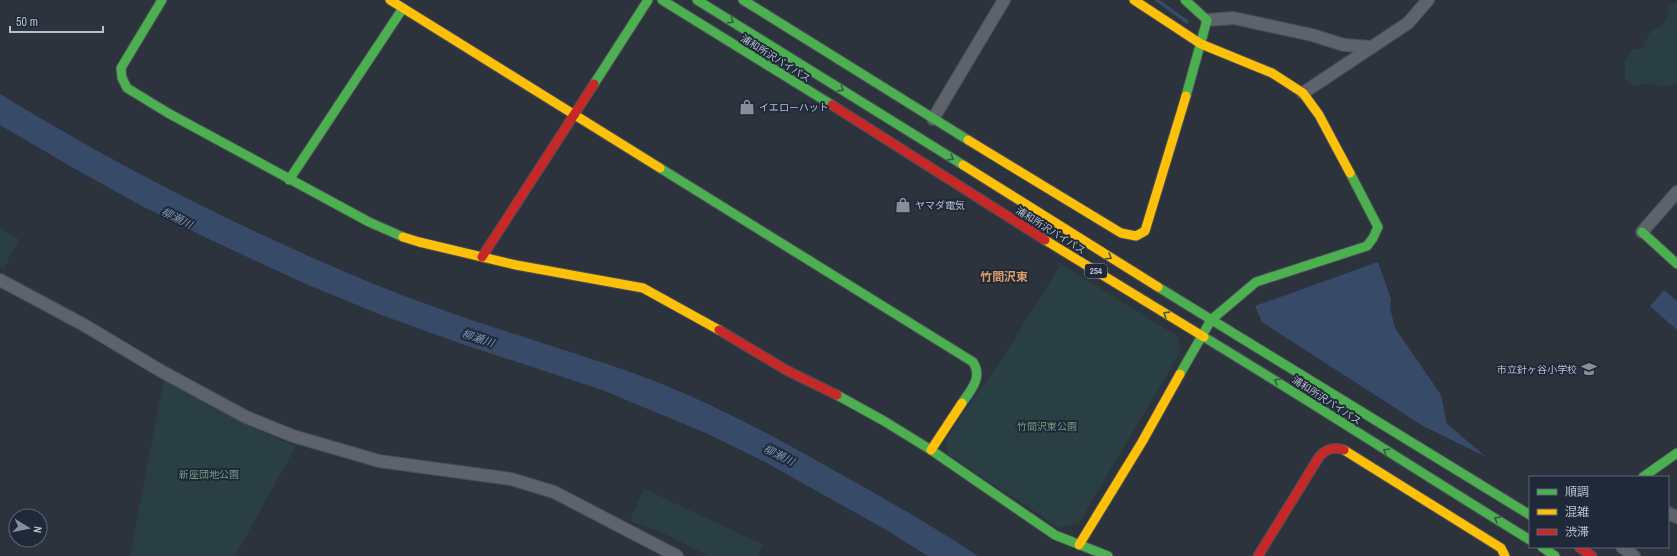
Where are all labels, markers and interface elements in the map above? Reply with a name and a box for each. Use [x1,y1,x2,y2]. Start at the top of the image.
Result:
scale bar [10,8,103,34]
text: 50 m [16,14,38,30]
one-way arrow [727,16,734,23]
street label: 浦和所沢バイパス [738,32,813,85]
one-way arrow [837,84,844,92]
shop icon: イエローハット [738,98,756,116]
place label: イエローハット [759,101,829,114]
one-way arrow [947,153,954,161]
shop icon: ヤマダ電気 [894,196,912,214]
place label: ヤマダ電気 [915,199,965,212]
water label: 柳瀬川 [159,204,196,232]
street label: 浦和所沢バイパス [1013,204,1088,257]
one-way arrow [1105,252,1112,259]
road number: 254 [1085,264,1107,278]
district label: 竹間沢東 [980,269,1028,285]
one-way arrow [1163,311,1170,318]
water label: 柳瀬川 [460,326,497,350]
school or university icon: 市立針ヶ谷小学校 [1580,360,1598,378]
place label: 市立針ヶ谷小学校 [1497,363,1577,376]
street label: 浦和所沢バイパス [1290,373,1364,428]
one-way arrow [1274,378,1281,386]
park label: 竹間沢東公園 [1017,420,1077,433]
water label: 柳瀬川 [761,441,798,469]
one-way arrow [1384,448,1391,455]
park label: 新座団地公園 [179,468,239,481]
legend [1529,476,1669,548]
text: 順調 [1565,484,1589,500]
text: 混雑 [1565,504,1589,520]
north arrow [8,508,48,548]
one-way arrow [1494,517,1501,524]
text: 渋滞 [1565,524,1589,540]
text: N [30,525,45,534]

